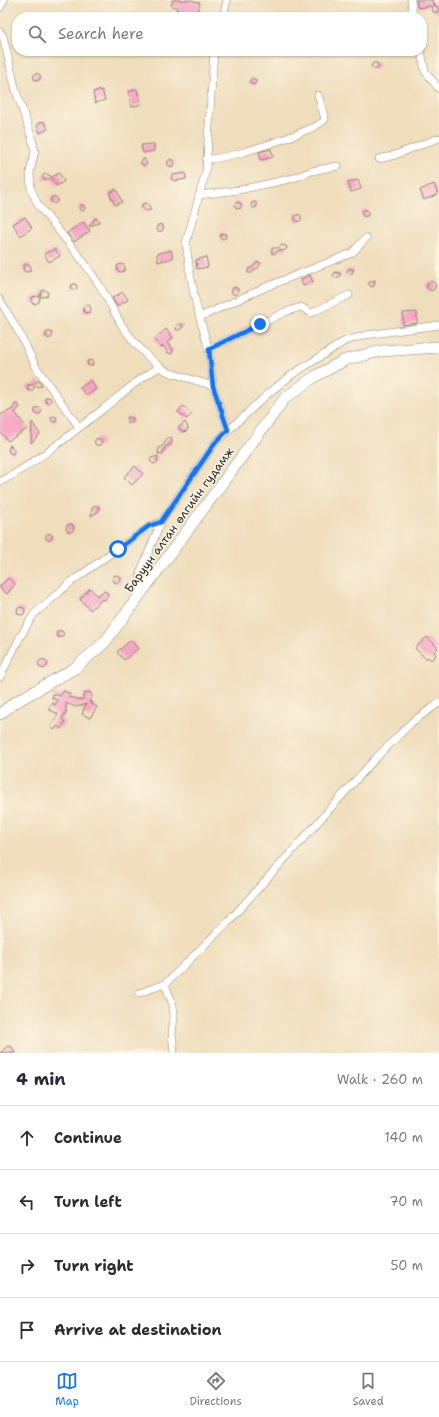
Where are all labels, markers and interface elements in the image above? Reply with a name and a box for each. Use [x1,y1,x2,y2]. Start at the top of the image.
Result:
search box [12,12,427,56]
icon: search [26,23,48,45]
text: Search here [58,24,144,44]
route end [251,315,269,333]
street label: Баруун алтан өлгийн гудамж [121,444,237,596]
route start [109,540,127,558]
text: 4 min [16,1068,66,1090]
text: Walk · 260 m [337,1071,423,1088]
icon: ahead [16,1127,38,1149]
text: Continue [54,1128,122,1148]
text: 140 m [384,1129,423,1146]
icon: left [16,1191,38,1213]
text: Turn left [54,1192,122,1212]
text: 70 m [389,1193,423,1210]
icon: right [16,1255,38,1277]
text: Turn right [54,1256,134,1276]
text: 50 m [390,1257,423,1274]
icon: arrive [16,1319,38,1341]
text: Arrive at destination [54,1320,222,1340]
tab: Map [55,1370,79,1409]
tab: Directions [189,1370,242,1409]
tab: Saved [352,1370,384,1409]

